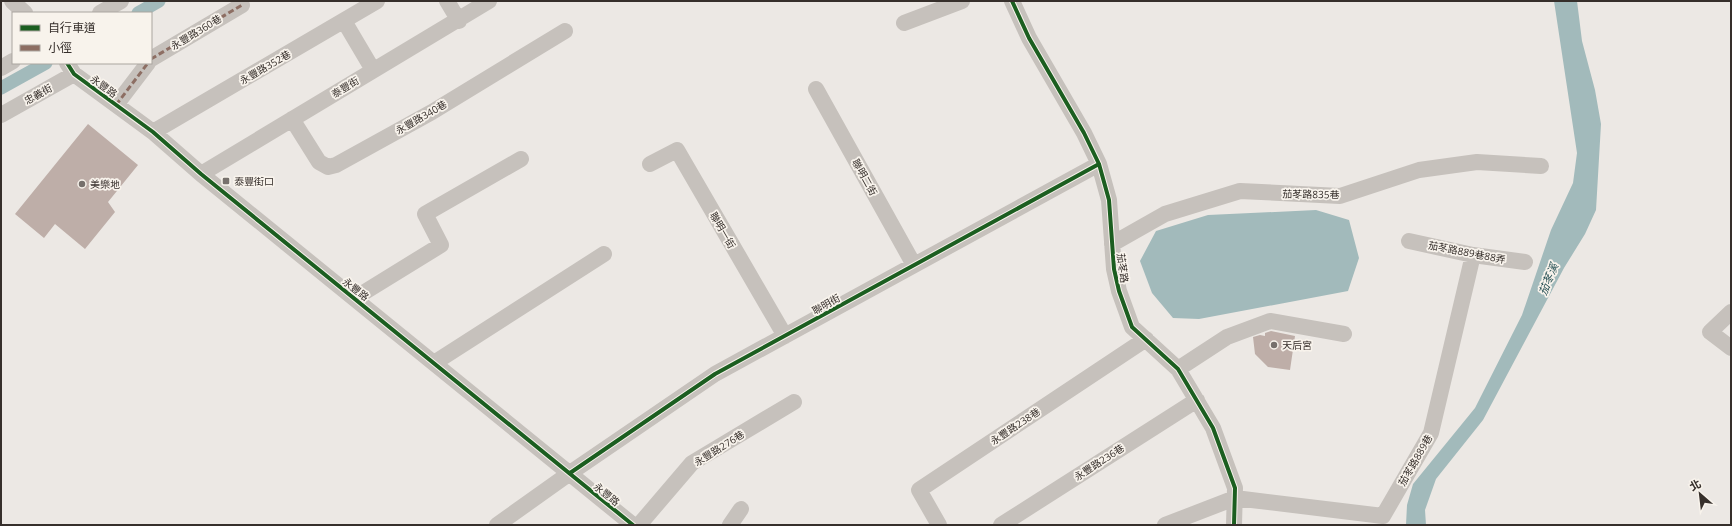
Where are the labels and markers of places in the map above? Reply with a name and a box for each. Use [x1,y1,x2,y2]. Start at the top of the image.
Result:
place label: 泰豐街口 [234,174,274,188]
marker: 泰豐街口 [221,176,231,186]
place label: 美樂地 [90,177,120,191]
marker: 美樂地 [77,179,87,189]
place label: 天后宮 [1282,338,1312,352]
marker: 天后宮 [1269,340,1279,350]

